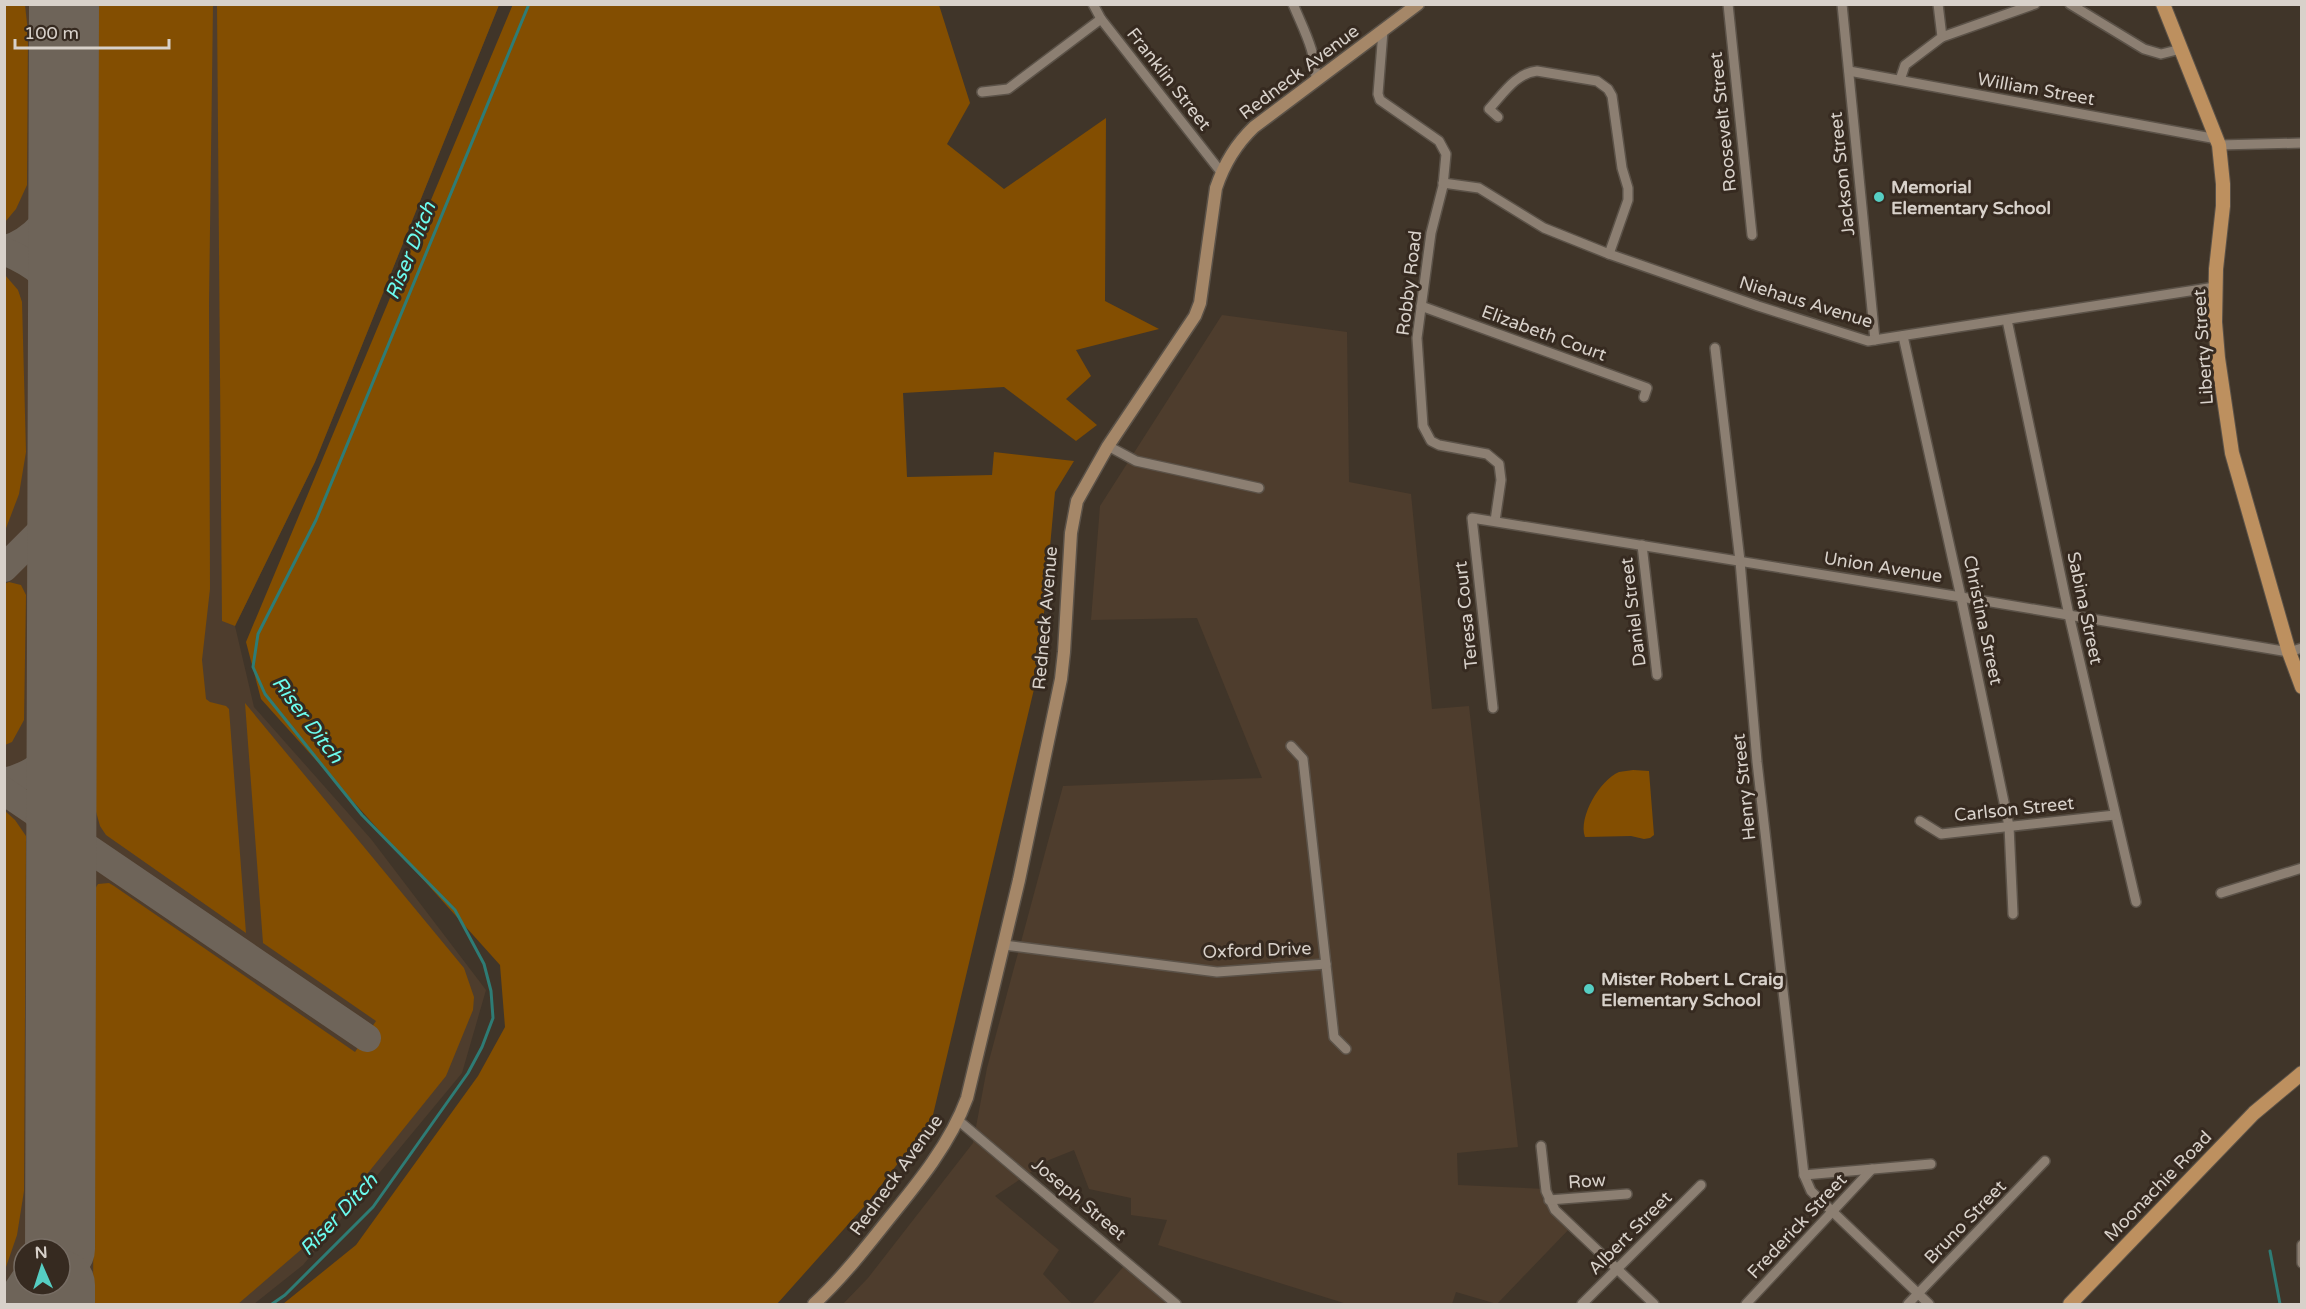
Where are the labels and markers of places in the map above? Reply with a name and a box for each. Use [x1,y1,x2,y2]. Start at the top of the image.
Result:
place label: Memorial Elementary School [1891,176,2051,219]
marker: Memorial Elementary School [1872,190,1886,204]
place label: Mister Robert L Craig Elementary School [1601,968,1784,1011]
marker: Mister Robert L Craig Elementary School [1582,982,1596,996]

